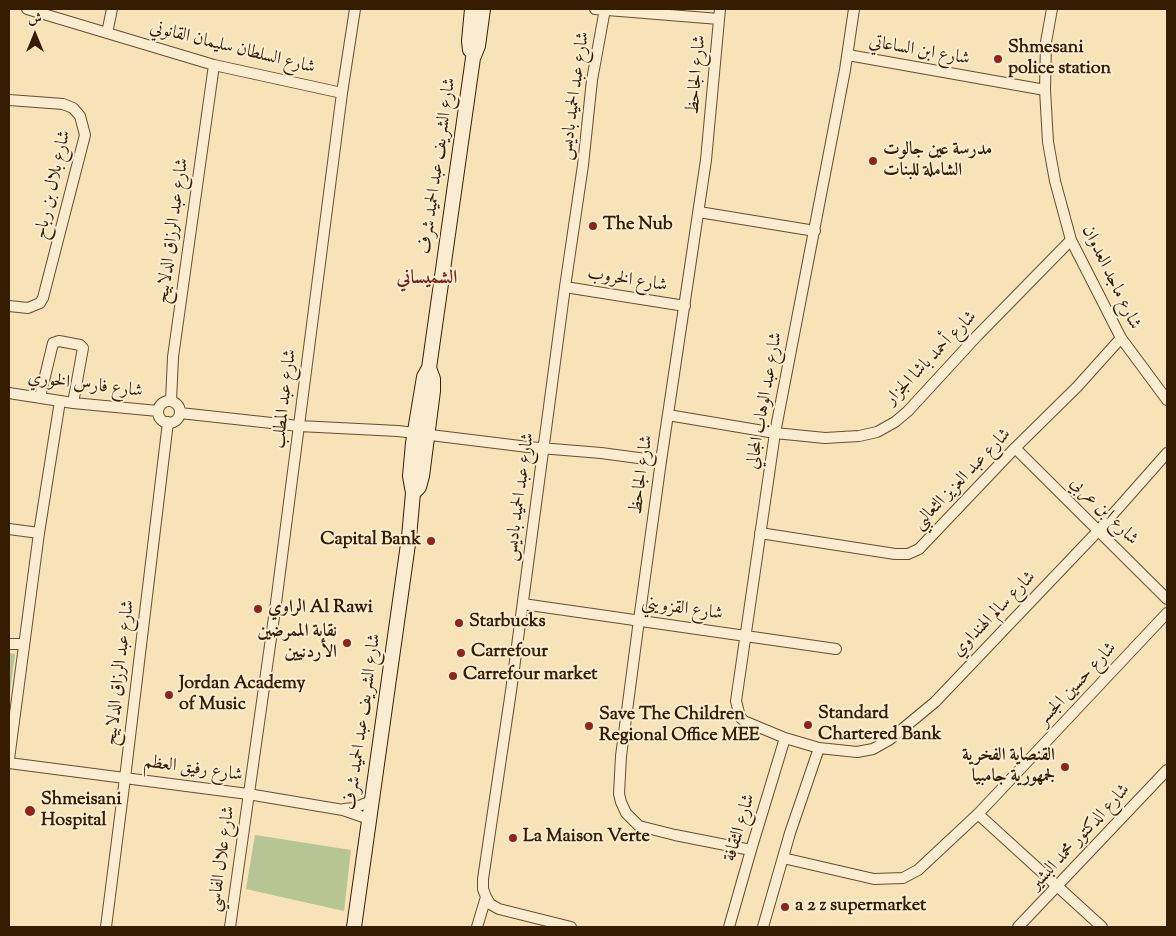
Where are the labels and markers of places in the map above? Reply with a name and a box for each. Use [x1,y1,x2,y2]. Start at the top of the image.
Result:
place label: Shmesani police station [1008,38,1111,80]
marker: Shmesani police station [992,53,1004,65]
place label: مدرسة عين جالوت الشاملة للبنات [883,140,992,182]
marker: مدرسة عين جالوت الشاملة للبنات [867,155,879,167]
place label: The Nub [603,215,673,237]
marker: The Nub [587,220,599,232]
place label: Capital Bank [320,530,421,552]
marker: Capital Bank [425,535,437,547]
place label: الراوي Al Rawi [268,598,373,620]
marker: الراوي Al Rawi [252,603,264,615]
place label: Starbucks [469,612,546,634]
marker: Starbucks [453,617,465,629]
place label: نقابة الممرضين الأردنيين [258,622,337,664]
marker: نقابة الممرضين الأردنيين [341,637,353,649]
place label: Carrefour [471,642,548,664]
marker: Carrefour [455,647,467,659]
place label: Carrefour market [463,665,597,687]
marker: Carrefour market [447,670,459,682]
place label: Jordan Academy of Music [179,674,305,716]
marker: Jordan Academy of Music [163,689,175,701]
place label: Standard Chartered Bank [818,704,942,746]
place label: Save The Children Regional Office MEE [599,705,760,748]
marker: Standard Chartered Bank [802,719,814,731]
marker: Save The Children Regional Office MEE [583,720,595,732]
place label: القنصاية الفخرية لجمهورية جامبيا [962,746,1055,789]
marker: القنصاية الفخرية لجمهورية جامبيا [1059,761,1071,773]
place label: Shmeisani Hospital [41,790,122,832]
marker: Shmeisani Hospital [23,804,37,818]
place label: La Maison Verte [523,827,650,849]
marker: La Maison Verte [507,832,519,844]
place label: a 2 z supermarket [795,896,926,918]
marker: a 2 z supermarket [779,901,791,913]

